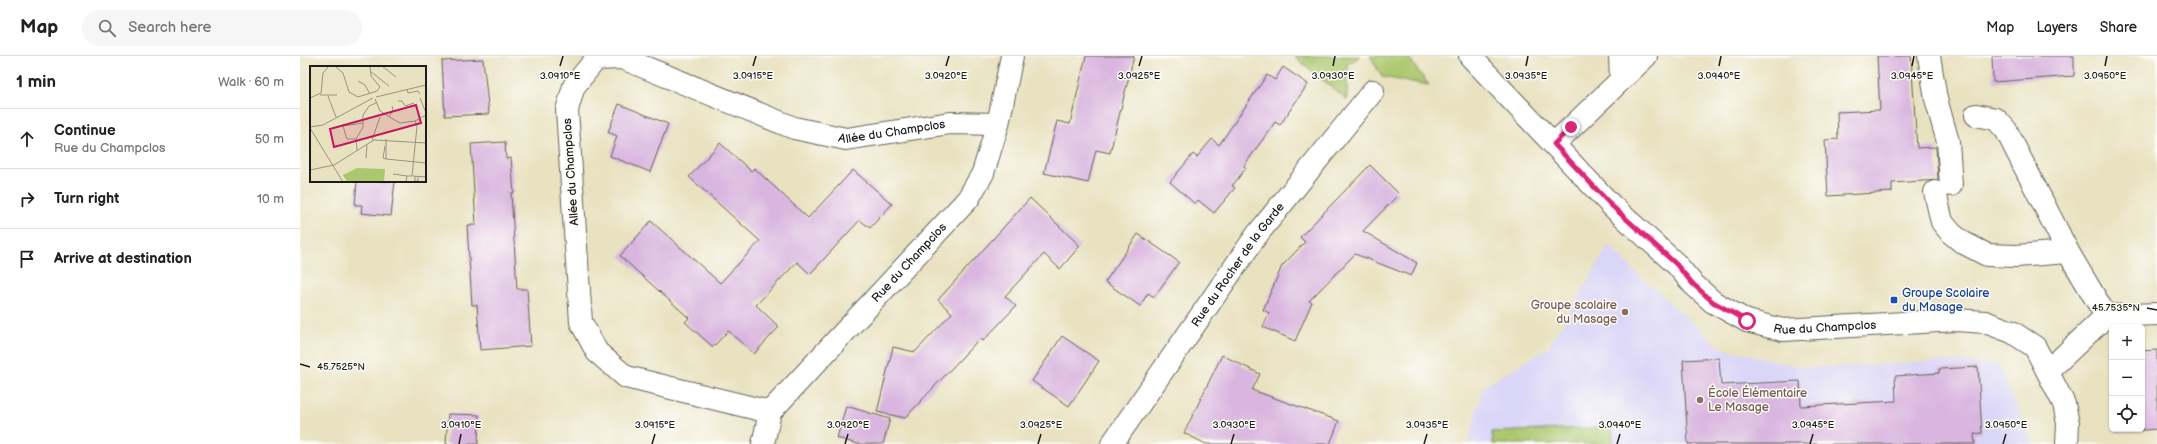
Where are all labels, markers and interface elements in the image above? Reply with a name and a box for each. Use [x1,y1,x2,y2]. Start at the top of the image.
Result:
search box [82,10,362,46]
text: Map [20,16,58,39]
icon: search [96,17,118,39]
text: Search here [128,18,211,37]
text: Map [1986,19,2014,36]
text: Layers [2036,19,2078,36]
text: Share [2100,19,2137,36]
inset map [310,66,426,182]
text: 3.0910°E [540,70,581,82]
text: 3.0915°E [733,70,774,82]
text: 3.0920°E [925,70,968,82]
text: 3.0925°E [1118,70,1161,82]
text: 3.0930°E [1312,70,1355,82]
text: 3.0935°E [1505,70,1548,82]
text: 3.0940°E [1698,70,1741,82]
text: 3.0945°E [1891,70,1934,82]
text: 3.0950°E [2084,70,2127,82]
text: 1 min [16,72,56,92]
text: Walk · 60 m [218,74,284,90]
street label: Allée du Champclos [837,116,946,146]
street label: Allée du Champclos [560,118,582,226]
route end [1562,118,1580,136]
text: Continue [54,121,116,140]
icon: ahead [16,128,38,150]
text: 50 m [255,131,284,147]
text: Rue du Champclos [54,140,166,156]
icon: right [16,188,38,210]
text: Turn right [54,189,119,208]
text: 10 m [257,191,284,207]
street label: Rue du Rocher de la Garde [1188,200,1287,330]
street label: Rue du Champclos [868,220,950,305]
icon: arrive [16,248,38,270]
text: Arrive at destination [54,249,192,268]
place label: Groupe Scolaire du Masage [1902,286,1989,315]
marker: Groupe Scolaire du Masage [1889,295,1899,305]
place label: Groupe scolaire du Masage [1531,298,1617,327]
text: 45.7535°N [2092,302,2140,314]
marker: Groupe scolaire du Masage [1620,307,1630,317]
route start [1738,312,1756,330]
street label: Rue du Champclos [1772,317,1877,338]
map controls [2109,324,2145,432]
button: + [2109,324,2145,360]
button: − [2109,360,2145,396]
text: 45.7525°N [317,361,365,373]
place label: École Élémentaire Le Masage [1708,385,1807,415]
marker: École Élémentaire Le Masage [1695,395,1705,405]
button: locate [2109,396,2145,432]
text: 3.0910°E [441,419,482,431]
text: 3.0915°E [635,419,676,431]
text: 3.0920°E [827,419,870,431]
text: 3.0925°E [1020,419,1063,431]
text: 3.0930°E [1213,419,1256,431]
text: 3.0935°E [1406,419,1449,431]
text: 3.0940°E [1599,419,1642,431]
text: 3.0945°E [1792,419,1835,431]
text: 3.0950°E [1985,419,2028,431]

